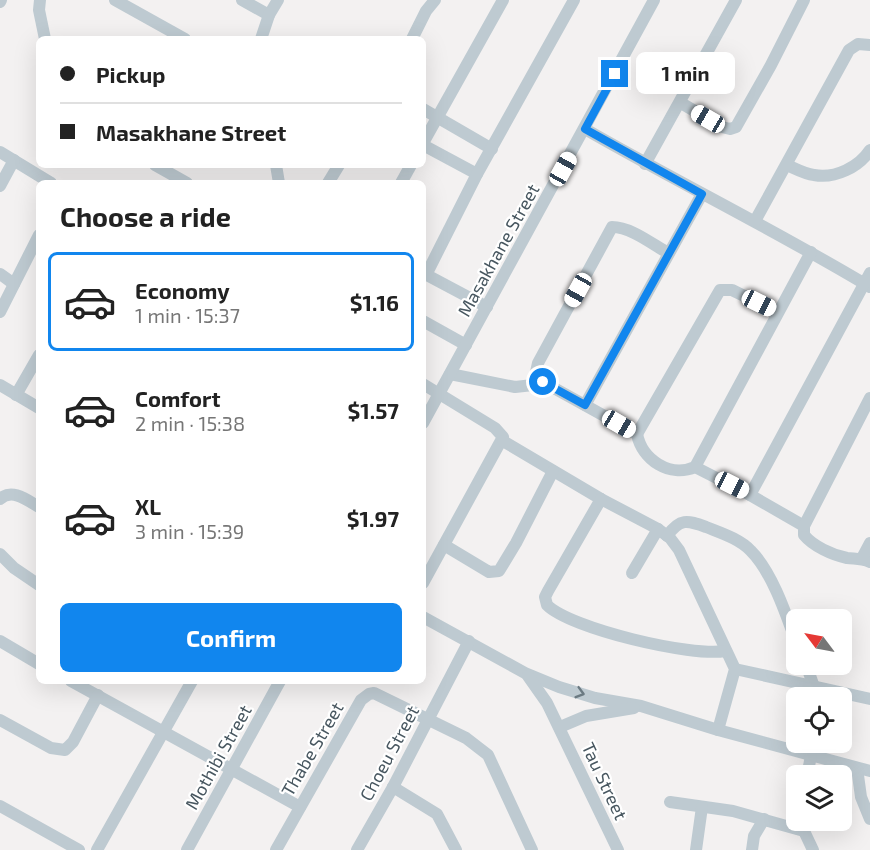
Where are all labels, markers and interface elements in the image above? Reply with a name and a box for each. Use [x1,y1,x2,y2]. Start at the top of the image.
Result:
callout: 1 min [636,53,735,95]
route end [601,60,628,87]
text: Pickup [96,61,165,87]
text: 1 min [661,61,710,85]
car [688,102,728,136]
text: Masakhane Street [96,119,286,145]
car [546,149,580,189]
street label: Masakhane Street [452,180,544,320]
text: Choose a ride [60,200,231,232]
car [561,270,595,310]
icon: car [63,275,117,329]
text: Economy [135,277,230,303]
car [739,287,779,319]
text: $1.16 [350,289,399,315]
text: 1 min · 15:37 [135,303,240,327]
route start [529,368,556,395]
icon: car [63,383,117,437]
text: Comfort [135,385,220,411]
text: $1.57 [348,397,399,423]
car [599,407,639,441]
text: 2 min · 15:38 [135,411,245,435]
car [712,469,752,501]
icon: car [63,491,117,545]
text: XL [135,493,161,519]
text: $1.97 [347,505,399,531]
text: 3 min · 15:39 [135,519,244,543]
button: Confirm [60,603,402,672]
north arrow [786,609,852,675]
map controls [786,609,852,831]
one-way arrow [575,686,585,699]
button: locate [786,687,852,753]
street label: Thabe Street [276,698,348,800]
street label: Mothibi Street [180,701,256,813]
street label: Choeu Street [355,701,423,804]
street label: Tau Street [578,739,633,823]
button: layers [786,765,852,831]

